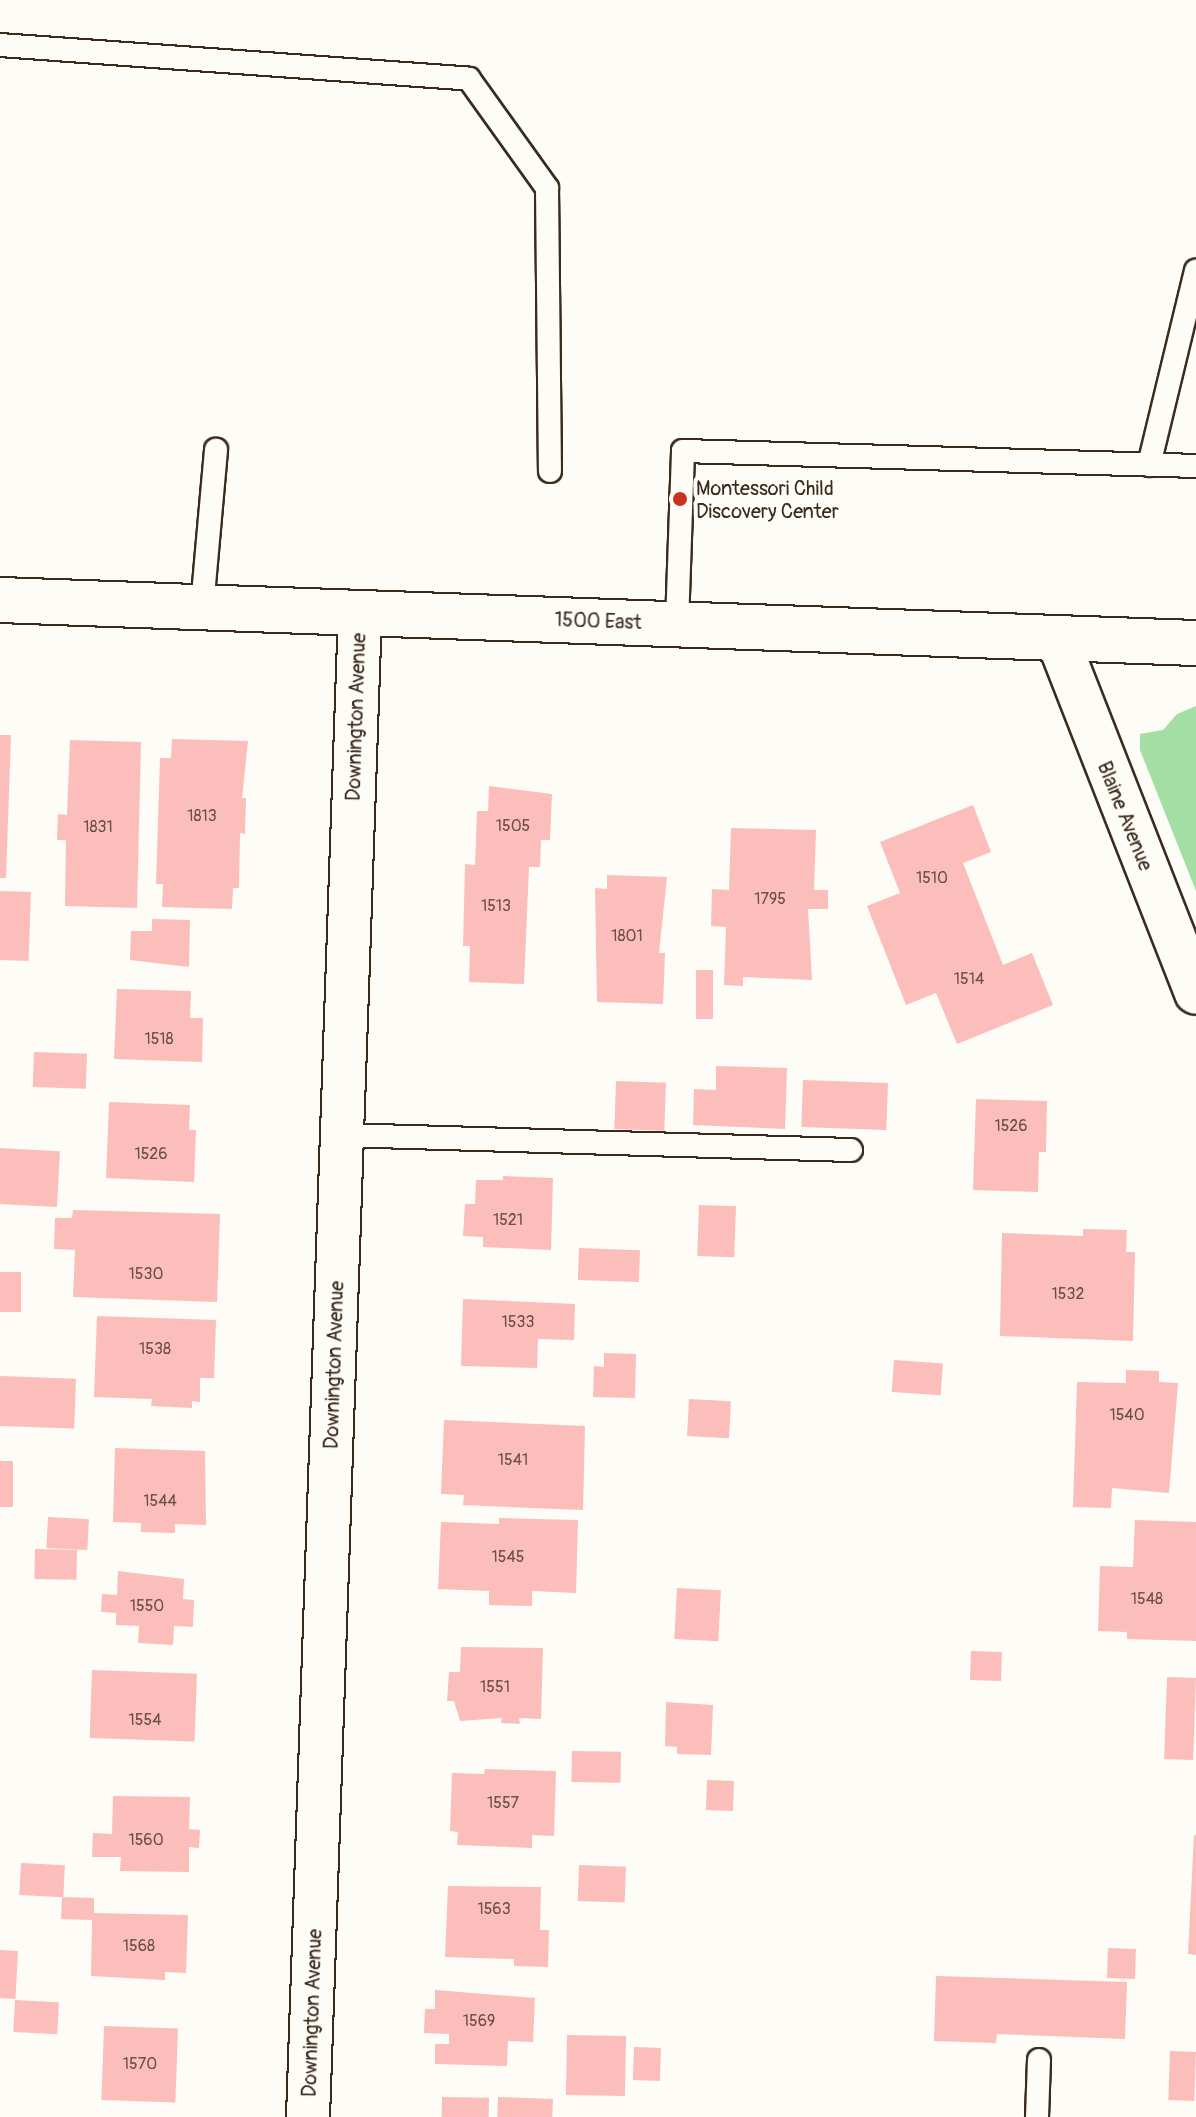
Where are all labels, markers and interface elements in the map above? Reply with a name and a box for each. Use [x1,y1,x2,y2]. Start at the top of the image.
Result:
place label: Montessori Child Discovery Center [696,476,839,523]
marker: Montessori Child Discovery Center [671,490,689,508]
street label: 1500 East [554,607,642,635]
street label: Downington Avenue [341,632,371,802]
street label: Blaine Avenue [1092,758,1158,874]
house number: 1813 [187,806,217,826]
house number: 1505 [496,816,530,836]
house number: 1831 [83,817,113,837]
house number: 1510 [916,868,948,888]
house number: 1795 [754,889,786,909]
house number: 1513 [481,896,511,916]
house number: 1801 [611,926,643,946]
house number: 1514 [954,969,984,989]
house number: 1518 [144,1029,174,1049]
house number: 1526 [994,1116,1028,1136]
house number: 1526 [134,1144,168,1164]
house number: 1521 [493,1210,523,1230]
house number: 1530 [129,1264,163,1284]
street label: Downington Avenue [319,1280,349,1450]
house number: 1532 [1052,1284,1084,1304]
house number: 1533 [502,1312,534,1332]
house number: 1538 [139,1339,171,1359]
house number: 1540 [1109,1405,1145,1425]
house number: 1541 [498,1450,528,1470]
house number: 1544 [143,1491,177,1511]
house number: 1545 [492,1547,524,1567]
house number: 1548 [1131,1589,1163,1609]
house number: 1550 [130,1596,164,1616]
house number: 1551 [480,1677,510,1697]
house number: 1554 [129,1710,161,1730]
house number: 1557 [487,1793,519,1813]
house number: 1560 [128,1830,164,1850]
house number: 1563 [477,1899,511,1919]
street label: Downington Avenue [297,1928,327,2098]
house number: 1568 [123,1936,155,1956]
house number: 1569 [463,2011,495,2031]
house number: 1570 [123,2054,157,2074]

